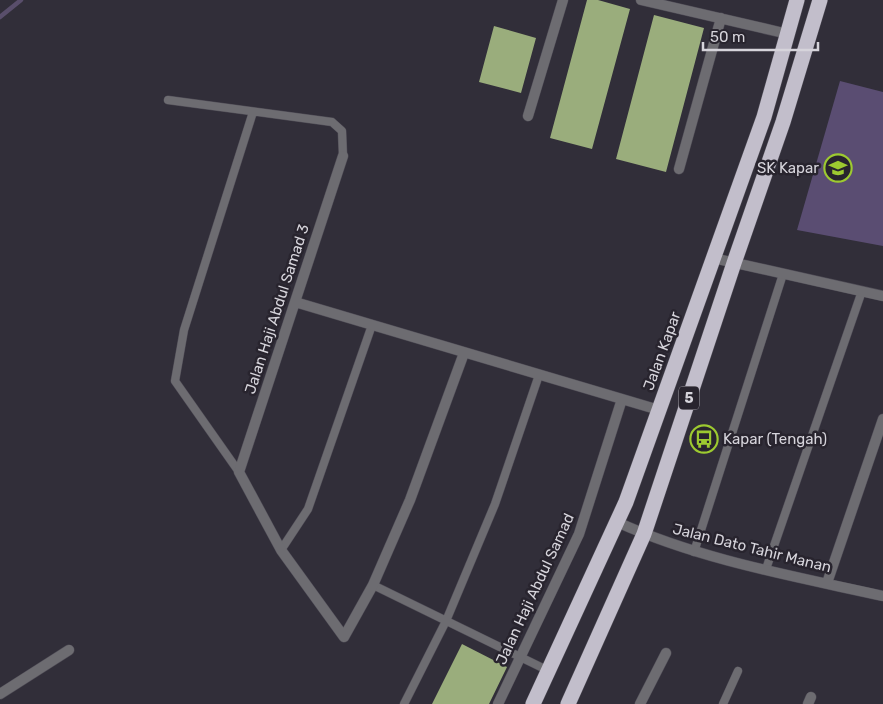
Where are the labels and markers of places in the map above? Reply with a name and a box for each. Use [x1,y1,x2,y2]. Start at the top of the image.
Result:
school or university icon: SK Kapar [823,153,853,183]
place label: SK Kapar [757,159,819,177]
bus stop icon: Kapar (Tengah) [689,424,719,454]
place label: Kapar (Tengah) [723,430,827,448]

